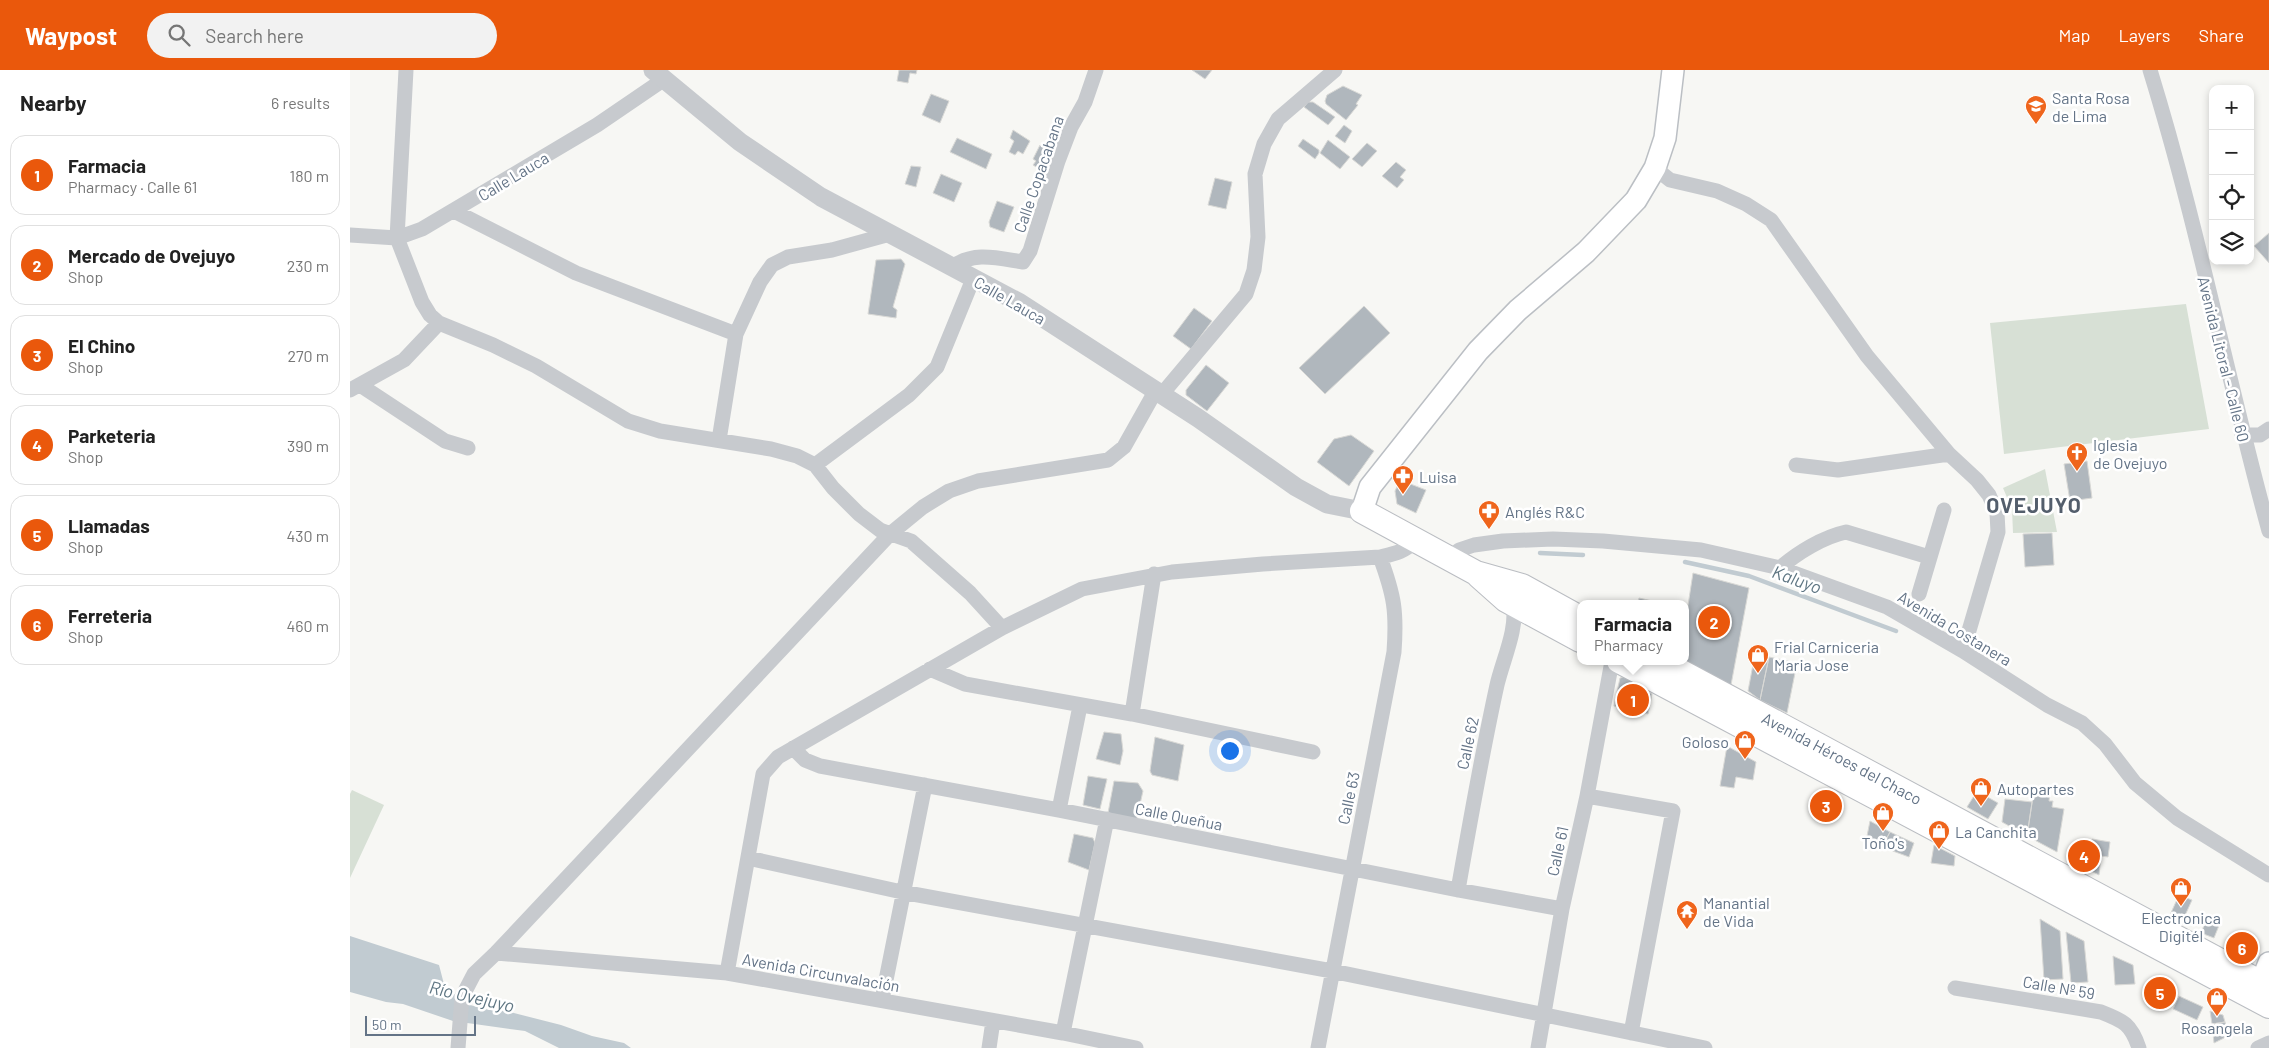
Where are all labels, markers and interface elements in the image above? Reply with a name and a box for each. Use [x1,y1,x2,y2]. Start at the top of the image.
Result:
search box [147,13,497,58]
text: Waypost [25,21,117,50]
icon: search [165,21,193,49]
text: Search here [205,24,304,47]
text: Map [2058,24,2090,46]
text: Layers [2118,24,2171,46]
text: Share [2199,24,2244,46]
map controls [2209,85,2254,265]
button: + [2209,85,2254,130]
place label: Santa Rosa de Lima [2052,88,2130,125]
text: Nearby [20,90,86,115]
text: 6 results [271,93,330,112]
school or university icon: Santa Rosa de Lima [2024,94,2048,125]
street label: Calle Copacabana [1009,113,1067,235]
button: − [2209,130,2254,175]
street label: Calle Lauca [474,147,552,205]
text: Farmacia [68,154,146,177]
text: 1 [34,166,40,185]
text: 180 m [290,166,329,185]
button: locate [2209,175,2254,220]
text: Pharmacy · Calle 61 [68,177,197,196]
button: layers [2209,220,2254,265]
text: Mercado de Ovejuyo [68,244,235,267]
text: 2 [33,256,41,275]
text: 230 m [287,256,329,275]
text: Shop [68,267,103,286]
street label: Calle Lauca [971,272,1049,328]
street label: Avenida Litoral - Calle 60 [2194,274,2254,444]
text: El Chino [68,334,135,357]
text: 3 [33,346,41,365]
text: 270 m [287,346,329,365]
text: Shop [68,357,103,376]
text: Parketeria [68,424,156,447]
place label: Iglesia de Ovejuyo [2093,435,2168,472]
text: 4 [32,436,42,455]
text: 390 m [287,436,329,455]
church icon: Iglesia de Ovejuyo [2065,441,2089,472]
text: Shop [68,447,103,466]
pharmacy icon: Luisa [1391,464,1415,495]
place label: Luisa [1419,467,1457,486]
district label: OVEJUYO [1986,492,2082,517]
pharmacy icon: Anglés R&C [1477,499,1501,530]
place label: Anglés R&C [1505,502,1585,521]
text: Llamadas [68,514,150,537]
text: 5 [33,526,41,545]
text: 430 m [286,526,329,545]
text: Shop [68,537,103,556]
water label: Kaluyo [1769,560,1825,598]
street label: Avenida Costanera [1895,587,2015,669]
popup [1577,600,1689,665]
pin: 2 [1698,603,1730,641]
text: Ferreteria [68,604,152,627]
text: Farmacia [1594,612,1672,635]
text: 6 [33,616,41,635]
text: 460 m [286,616,329,635]
text: Shop [68,627,103,646]
text: Pharmacy [1594,635,1663,654]
place label: Frial Carniceria Maria Jose [1774,637,1879,674]
shop icon: Frial Carniceria Maria Jose [1746,643,1770,674]
pin: 1 [1617,681,1649,719]
street label: Avenida Héroes del Chaco [1759,708,1925,808]
street label: Calle 62 [1452,715,1482,771]
shop icon: Goloso [1733,729,1757,760]
place label: Goloso [1682,732,1729,751]
your location [1217,738,1243,764]
street label: Calle 63 [1333,770,1363,826]
shop icon: Autopartes [1969,776,1993,807]
place label: Autopartes [1997,779,2074,798]
pin: 3 [1810,787,1842,825]
street label: Calle Queñua [1134,798,1224,834]
shop icon: Toño's [1871,801,1895,832]
shop icon: La Canchita [1927,819,1951,850]
place label: La Canchita [1955,822,2037,841]
street label: Calle 61 [1542,824,1572,878]
place label: Toño's [1861,833,1905,852]
pin: 4 [2068,837,2100,875]
shop icon: Electronica Digitél [2169,876,2193,907]
place label: Manantial de Vida [1703,893,1770,930]
temple icon: Manantial de Vida [1675,899,1699,930]
place label: Electronica Digitél [2141,908,2221,945]
pin: 6 [2226,929,2258,967]
street label: Avenida Circunvalación [741,949,901,995]
street label: Calle Nº 59 [2021,971,2097,1003]
pin: 5 [2144,974,2176,1012]
water label: Río Ovejuyo [427,976,517,1016]
shop icon: Rosangela [2205,986,2229,1017]
scale bar [365,1013,476,1036]
text: 50 m [372,1016,401,1033]
place label: Rosangela [2181,1018,2253,1037]

